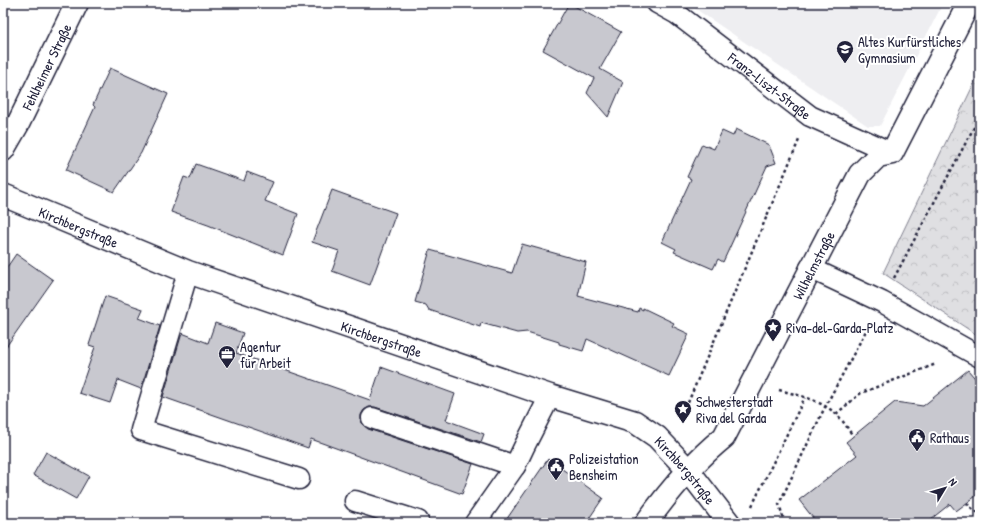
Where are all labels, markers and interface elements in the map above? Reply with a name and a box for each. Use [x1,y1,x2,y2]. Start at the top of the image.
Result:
street label: Fehlheimer Straße [16,20,75,114]
place label: Altes Kurfürstliches Gymnasium [858,32,961,68]
school or university icon: Altes Kurfürstliches Gymnasium [835,39,855,64]
street label: Franz-Liszt-Straße [724,47,816,123]
street label: Kirchbergstraße [36,202,122,252]
street label: Wilhelmstraße [787,227,839,302]
street label: Kirchbergstraße [339,316,425,361]
place icon: Riva-del-Garda-Platz [763,317,783,342]
place label: Riva-del-Garda-Platz [786,318,894,337]
place label: Agentur für Arbeit [240,337,291,372]
office icon: Agentur für Arbeit [217,344,237,369]
place label: Schwesterstadt Riva del Garda [696,392,773,427]
place icon: Schwesterstadt Riva del Garda [673,399,693,424]
public building icon: Rathaus [907,427,927,452]
place label: Rathaus [930,428,969,447]
street label: Kirchbergstraße [651,431,720,508]
place label: Polizeistation Bensheim [569,449,639,484]
public building icon: Polizeistation Bensheim [546,456,566,481]
north arrow [925,468,965,508]
text: N [946,475,960,489]

